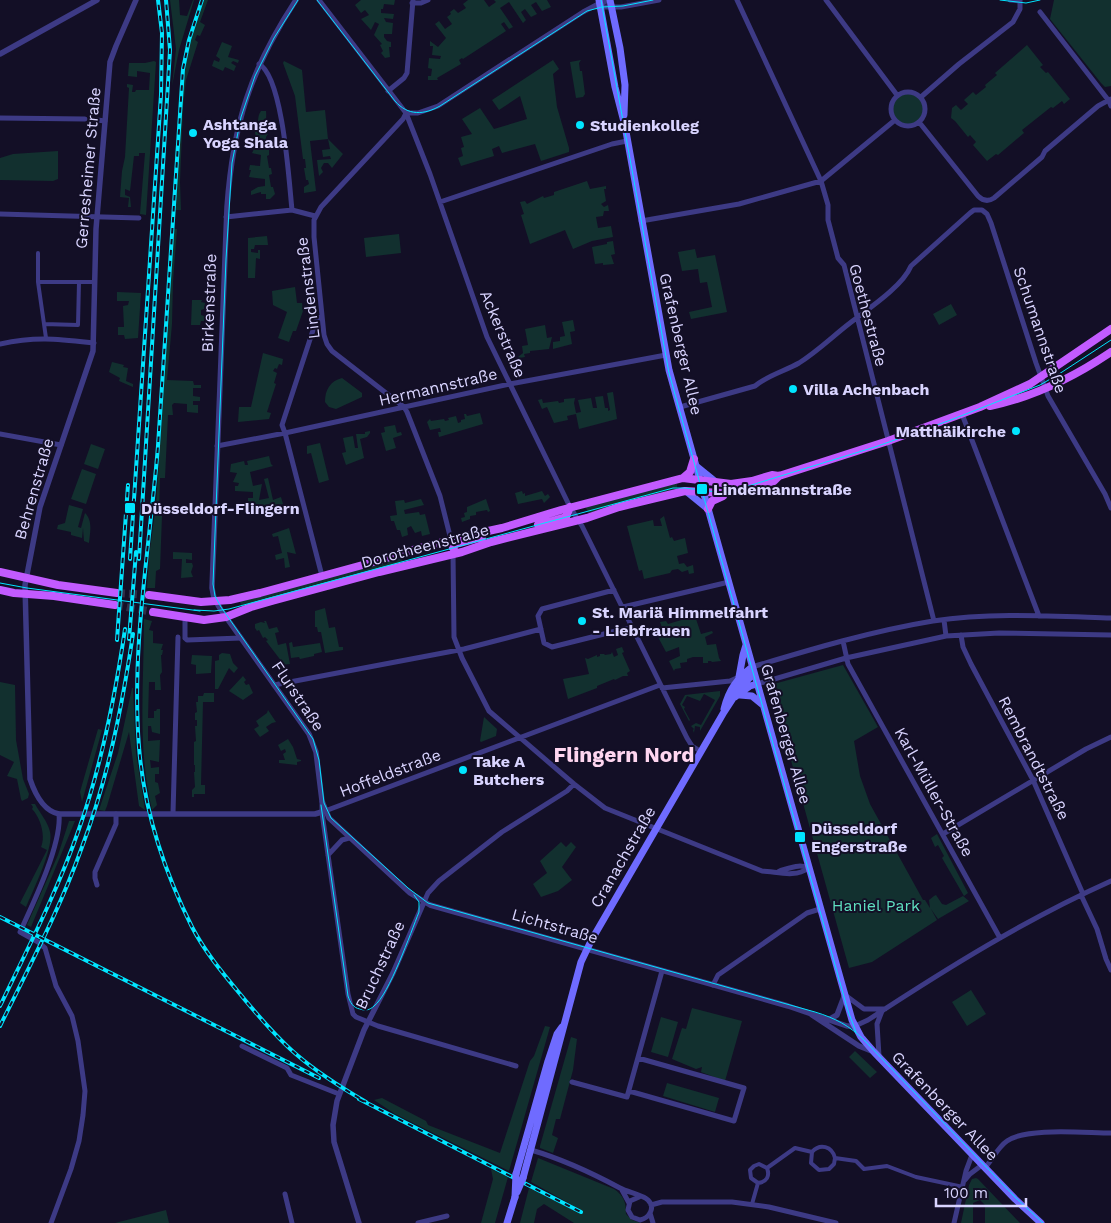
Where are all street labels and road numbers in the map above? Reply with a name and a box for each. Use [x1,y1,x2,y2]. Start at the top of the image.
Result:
street label: Gerresheimer Straße [71,86,105,250]
street label: Lindenstraße [292,236,324,340]
street label: Birkenstraße [198,253,220,353]
street label: Goethestraße [845,262,891,368]
street label: Schumannstraße [1009,264,1071,396]
street label: Grafenberger Allee [655,271,707,417]
street label: Ackerstraße [476,287,530,381]
street label: Hermannstraße [377,364,499,410]
street label: Behrenstraße [10,436,58,542]
street label: Dorotheenstraße [359,520,491,572]
street label: Flurstraße [268,657,328,735]
street label: Grafenberger Allee [757,662,815,806]
street label: Rembrandtstraße [995,693,1073,823]
street label: Karl-Müller-Straße [890,724,978,860]
street label: Hoffeldstraße [337,745,443,801]
street label: Cranachstraße [586,803,660,911]
street label: Lichtstraße [510,905,600,947]
street label: Bruchstraße [351,918,409,1012]
street label: Grafenberger Allee [888,1047,1002,1165]

